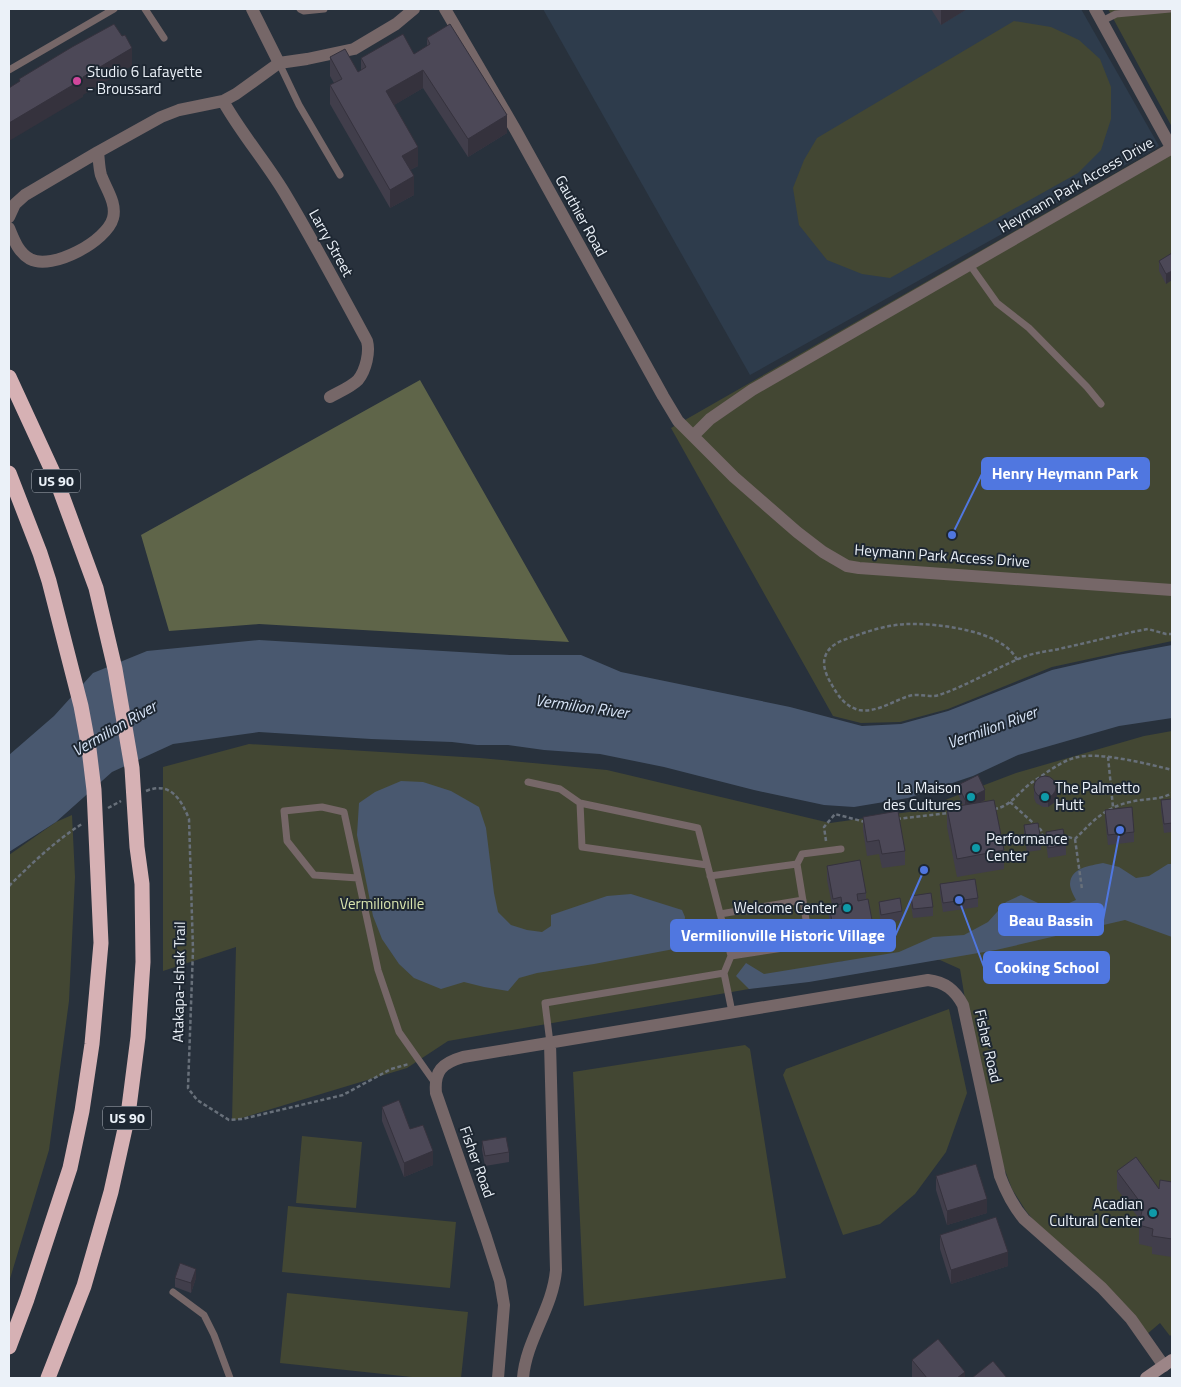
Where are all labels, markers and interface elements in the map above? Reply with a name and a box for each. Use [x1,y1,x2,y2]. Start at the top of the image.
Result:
place label: Studio 6 Lafayette - Broussard [87,60,202,100]
marker: Studio 6 Lafayette - Broussard [71,75,83,87]
street label: Heymann Park Access Drive [994,131,1158,238]
street label: Gauthier Road [550,171,613,261]
street label: Larry Street [303,205,360,281]
callout: Henry Heymann Park [982,458,1149,489]
text: Henry Heymann Park [992,461,1139,485]
road number: US 90 [32,470,80,492]
street label: Heymann Park Access Drive [854,538,1030,573]
water label: Vermilion River [534,688,632,725]
water label: Vermilion River [67,693,163,762]
water label: Vermilion River [944,699,1042,754]
place label: La Maison des Cultures [883,776,961,816]
place label: The Palmetto Hutt [1055,776,1140,816]
marker: La Maison des Cultures [965,791,977,803]
marker: The Palmetto Hutt [1039,791,1051,803]
place label: Performance Center [986,827,1068,867]
marker: Performance Center [970,842,982,854]
park label: Vermilionville [340,892,424,915]
place label: Welcome Center [734,896,837,919]
marker: Welcome Center [841,902,853,914]
callout: Beau Bassin [999,904,1103,935]
text: Beau Bassin [1009,908,1093,932]
callout: Vermilionville Historic Village [671,920,895,951]
street label: Atakapa-Ishak Trail [166,921,191,1043]
text: Vermilionville Historic Village [681,923,885,947]
callout: Cooking School [984,952,1109,983]
text: Cooking School [995,955,1099,979]
street label: Fisher Road [969,1007,1008,1085]
road number: US 90 [103,1106,151,1130]
street label: Fisher Road [454,1123,501,1201]
place label: Acadian Cultural Center [1049,1192,1143,1232]
marker: Acadian Cultural Center [1147,1207,1159,1219]

